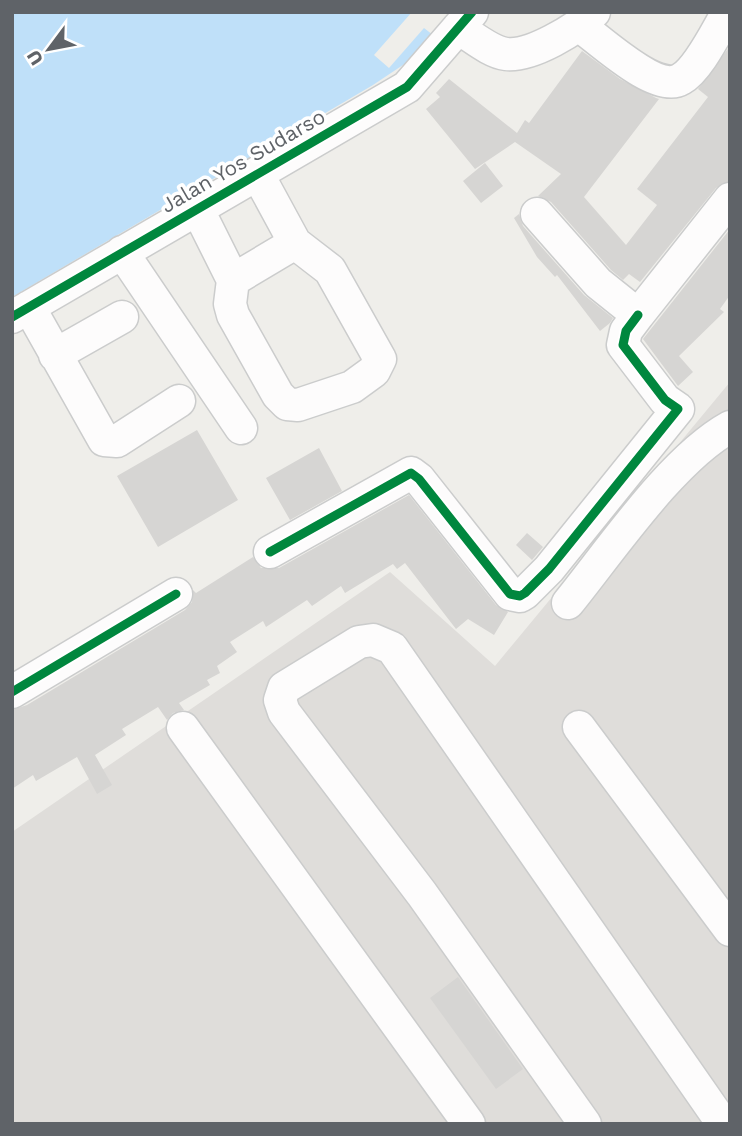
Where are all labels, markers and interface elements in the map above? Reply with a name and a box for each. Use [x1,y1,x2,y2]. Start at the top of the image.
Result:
north arrow [14,14,84,84]
text: U [22,46,48,70]
street label: Jalan Yos Sudarso [156,103,329,218]

